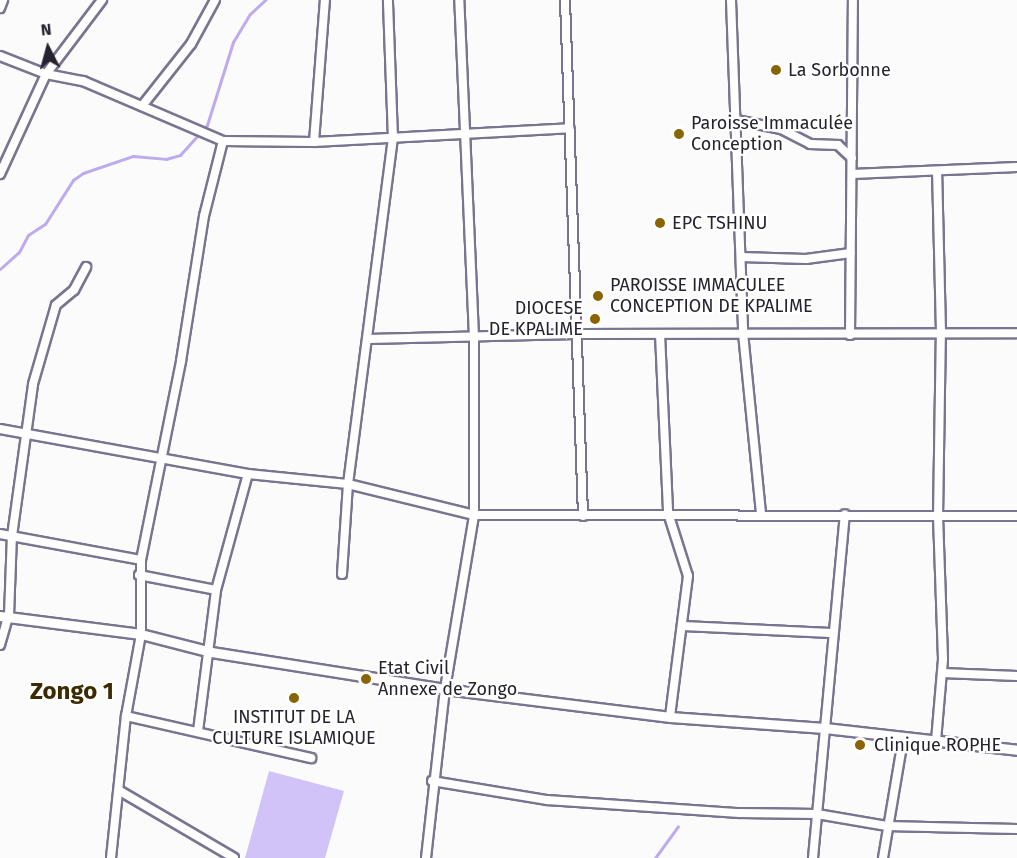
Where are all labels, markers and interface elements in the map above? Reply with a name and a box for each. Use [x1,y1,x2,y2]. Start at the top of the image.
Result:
north arrow [18,18,78,78]
text: N [40,20,52,40]
place label: La Sorbonne [788,59,891,81]
marker: La Sorbonne [769,63,783,77]
place label: Paroisse Immaculée Conception [691,113,853,156]
marker: Paroisse Immaculée Conception [672,127,686,141]
place label: EPC TSHINU [672,212,767,234]
marker: EPC TSHINU [653,216,667,230]
place label: PAROISSE IMMACULEE CONCEPTION DE KPALIME [610,275,813,318]
marker: PAROISSE IMMACULEE CONCEPTION DE KPALIME [591,289,605,303]
place label: DIOCESE DE KPALIME [489,298,583,340]
marker: DIOCESE DE KPALIME [588,312,602,326]
place label: Etat Civil Annexe de Zongo [378,658,517,700]
marker: Etat Civil Annexe de Zongo [359,672,373,686]
district label: Zongo 1 [30,678,114,706]
marker: INSTITUT DE LA CULTURE ISLAMIQUE [287,691,301,705]
place label: INSTITUT DE LA CULTURE ISLAMIQUE [212,707,376,750]
place label: Clinique ROPHE [874,734,1001,756]
marker: Clinique ROPHE [851,736,869,754]

